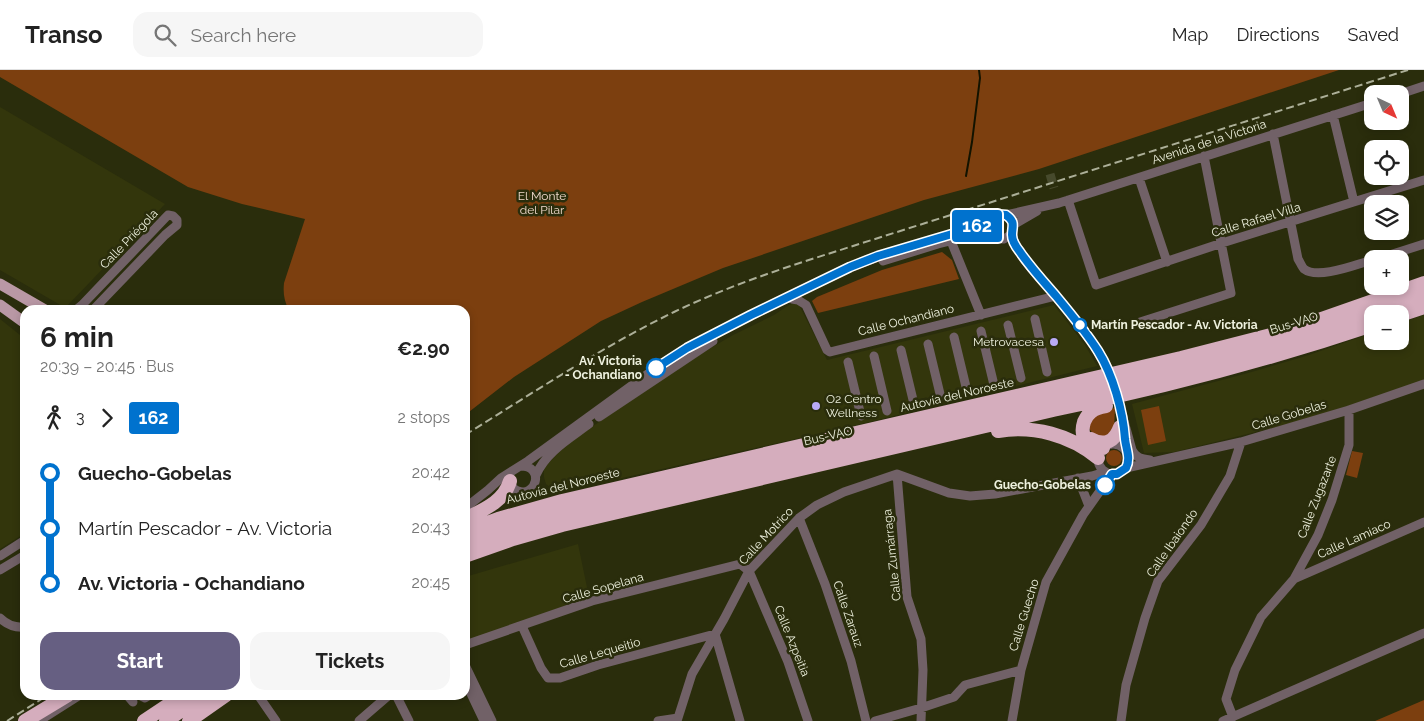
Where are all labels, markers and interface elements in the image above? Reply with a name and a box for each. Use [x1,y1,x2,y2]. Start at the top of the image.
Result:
search box [133,12,483,57]
text: Transo [25,20,103,49]
icon: search [151,21,179,49]
text: Search here [191,24,296,46]
text: Map [1172,24,1208,45]
text: Directions [1236,24,1320,45]
text: Saved [1348,24,1399,45]
north arrow [1364,85,1409,130]
map controls [1364,85,1409,350]
street label: Avenida de la Victoria [1150,117,1268,167]
button: locate [1364,140,1409,185]
park label: El Monte del Pilar [518,189,566,217]
button: layers [1364,195,1409,240]
street label: Calle Rafael Villa [1210,200,1302,240]
street label: Calle Priégola [97,206,161,272]
line badge: 162 [948,210,1006,242]
text: 162 [962,215,992,236]
button: + [1364,250,1409,295]
street label: Calle Ochandiano [857,301,955,339]
button: − [1364,305,1409,350]
street label: Bus-VAO [1268,309,1320,337]
marker: Martín Pescador - Av. Victoria [1073,318,1087,332]
place label: Martín Pescador - Av. Victoria [1091,318,1258,332]
text: 6 min [40,321,114,354]
place label: Metrovacesa [973,335,1044,349]
marker: Metrovacesa [1048,336,1060,348]
text: €2.90 [397,337,450,359]
place label: Av. Victoria - Ochandiano [565,354,642,382]
text: 20:39 – 20:45 · Bus [40,357,174,376]
marker: Av. Victoria - Ochandiano [646,358,666,378]
street label: Autovía del Noroeste [899,375,1015,415]
place label: O2 Centro Wellness [826,392,882,420]
street label: Calle Gobelas [1250,397,1328,433]
marker: O2 Centro Wellness [810,400,822,412]
icon: walk [40,404,68,432]
icon: forward [93,404,121,432]
text: 162 [139,407,169,428]
text: 3 [76,408,85,427]
text: 2 stops [398,408,450,427]
street label: Bus-VAO [802,424,854,448]
street label: Calle Zugazarte [1295,454,1339,540]
text: Guecho-Gobelas [78,462,232,484]
text: 20:42 [412,463,450,482]
street label: Autovía del Noroeste [505,465,621,507]
marker: Guecho-Gobelas [1095,475,1115,495]
place label: Guecho-Gobelas [994,478,1091,492]
street label: Calle Motrico [736,504,796,568]
street label: Calle Ibaiondo [1143,506,1201,580]
street label: Calle Zumárraga [880,508,904,602]
text: Martín Pescador - Av. Victoria [78,517,332,539]
street label: Calle Lamiaco [1315,517,1393,561]
text: 20:43 [412,518,450,537]
street label: Calle Sopelana [561,570,645,606]
text: Av. Victoria - Ochandiano [78,572,305,594]
text: 20:45 [411,573,450,592]
street label: Calle Guecho [1006,577,1042,653]
street label: Calle Zarauz [830,579,866,649]
street label: Calle Azpeitia [771,603,813,679]
button: Start [40,632,240,690]
button: Tickets [250,632,450,690]
street label: Calle Lequeitio [558,635,642,671]

